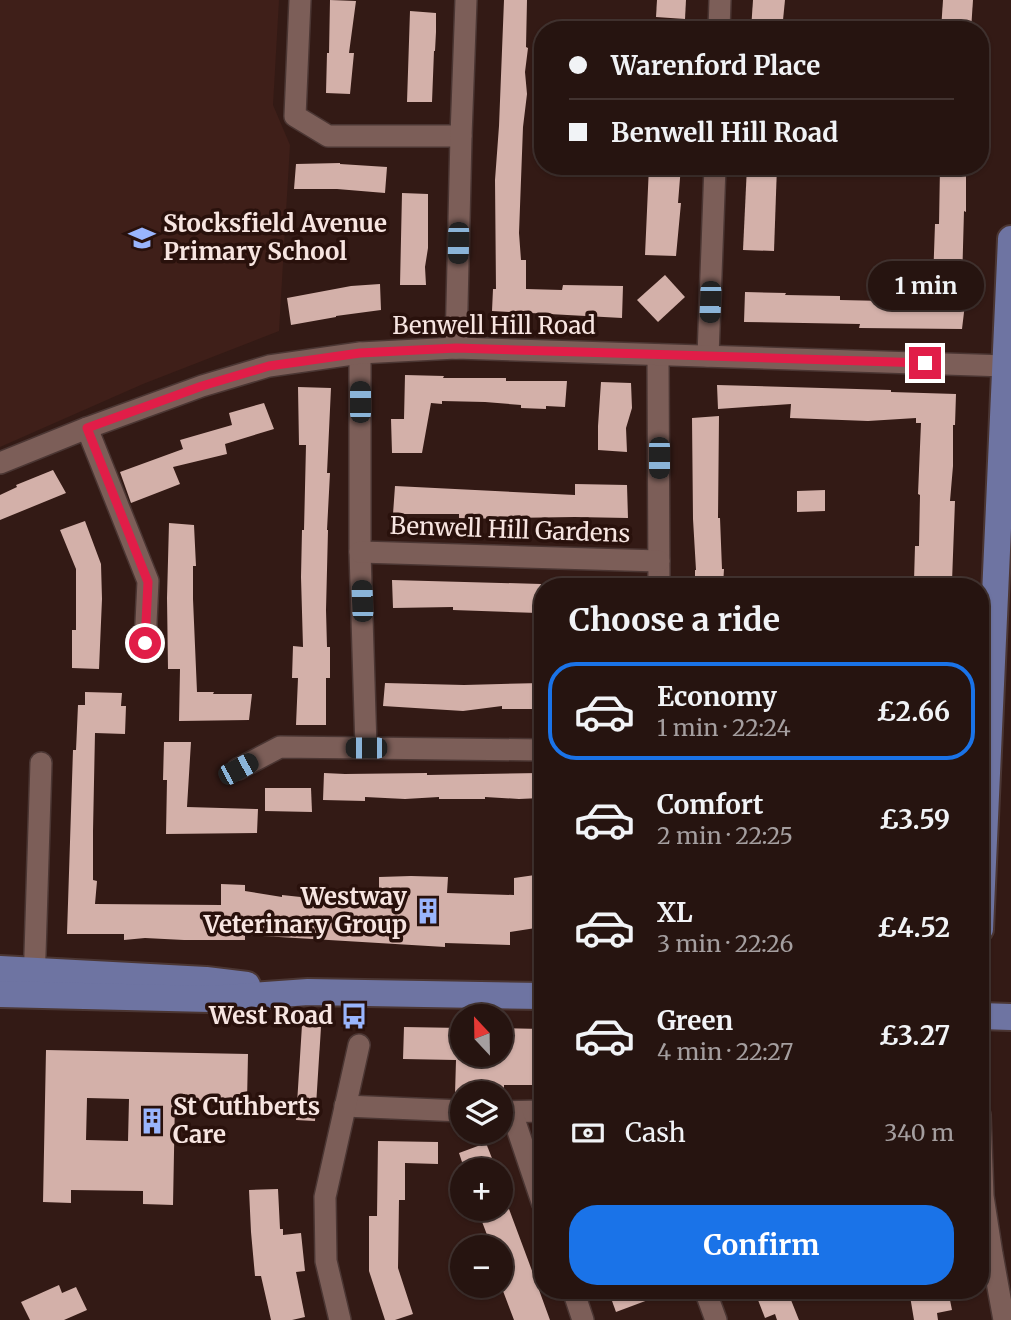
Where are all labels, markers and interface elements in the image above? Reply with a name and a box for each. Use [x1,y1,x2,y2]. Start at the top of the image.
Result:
text: Warenford Place [611,49,820,82]
text: Benwell Hill Road [611,116,838,149]
place label: Stocksfield Avenue Primary School [163,208,387,267]
car [448,222,469,264]
school or university icon: Stocksfield Avenue Primary School [127,223,157,253]
callout: 1 min [867,262,983,310]
text: 1 min [895,271,957,300]
car [699,281,722,323]
street label: Benwell Hill Road [392,310,596,341]
route end [909,347,941,379]
car [350,381,371,423]
car [649,437,670,479]
street label: Benwell Hill Gardens [389,510,631,549]
car [351,580,374,622]
text: Choose a ride [569,600,780,640]
route start [129,627,161,659]
icon: car [573,680,636,743]
text: Economy [657,680,777,713]
text: £2.66 [876,695,950,728]
text: 1 min · 22:24 [657,713,791,742]
car [346,738,388,759]
car [215,750,262,788]
icon: car [573,788,636,851]
text: Comfort [657,788,763,821]
text: £3.59 [879,803,950,836]
text: 2 min · 22:25 [657,821,793,850]
place label: Westway Veterinary Group [203,881,408,940]
building icon: Westway Veterinary Group [413,896,443,926]
icon: car [573,896,636,959]
text: XL [657,896,693,929]
text: £4.52 [877,911,950,944]
text: 3 min · 22:26 [657,929,793,958]
place label: West Road [208,1000,333,1031]
bus stop icon: West Road [339,1001,369,1031]
north arrow [450,1004,513,1068]
map controls [450,1004,513,1298]
icon: car [573,1004,636,1067]
text: Green [657,1004,733,1037]
text: £3.27 [879,1019,950,1052]
text: 4 min · 22:27 [657,1037,793,1066]
button: layers [450,1081,513,1144]
place label: St Cuthberts Care [173,1091,320,1150]
building icon: St Cuthberts Care [137,1106,167,1136]
icon: cash [569,1114,607,1152]
text: Cash [625,1116,686,1149]
text: 340 m [884,1118,954,1147]
button: + [450,1158,513,1221]
button: Confirm [569,1205,954,1285]
button: − [450,1235,513,1298]

